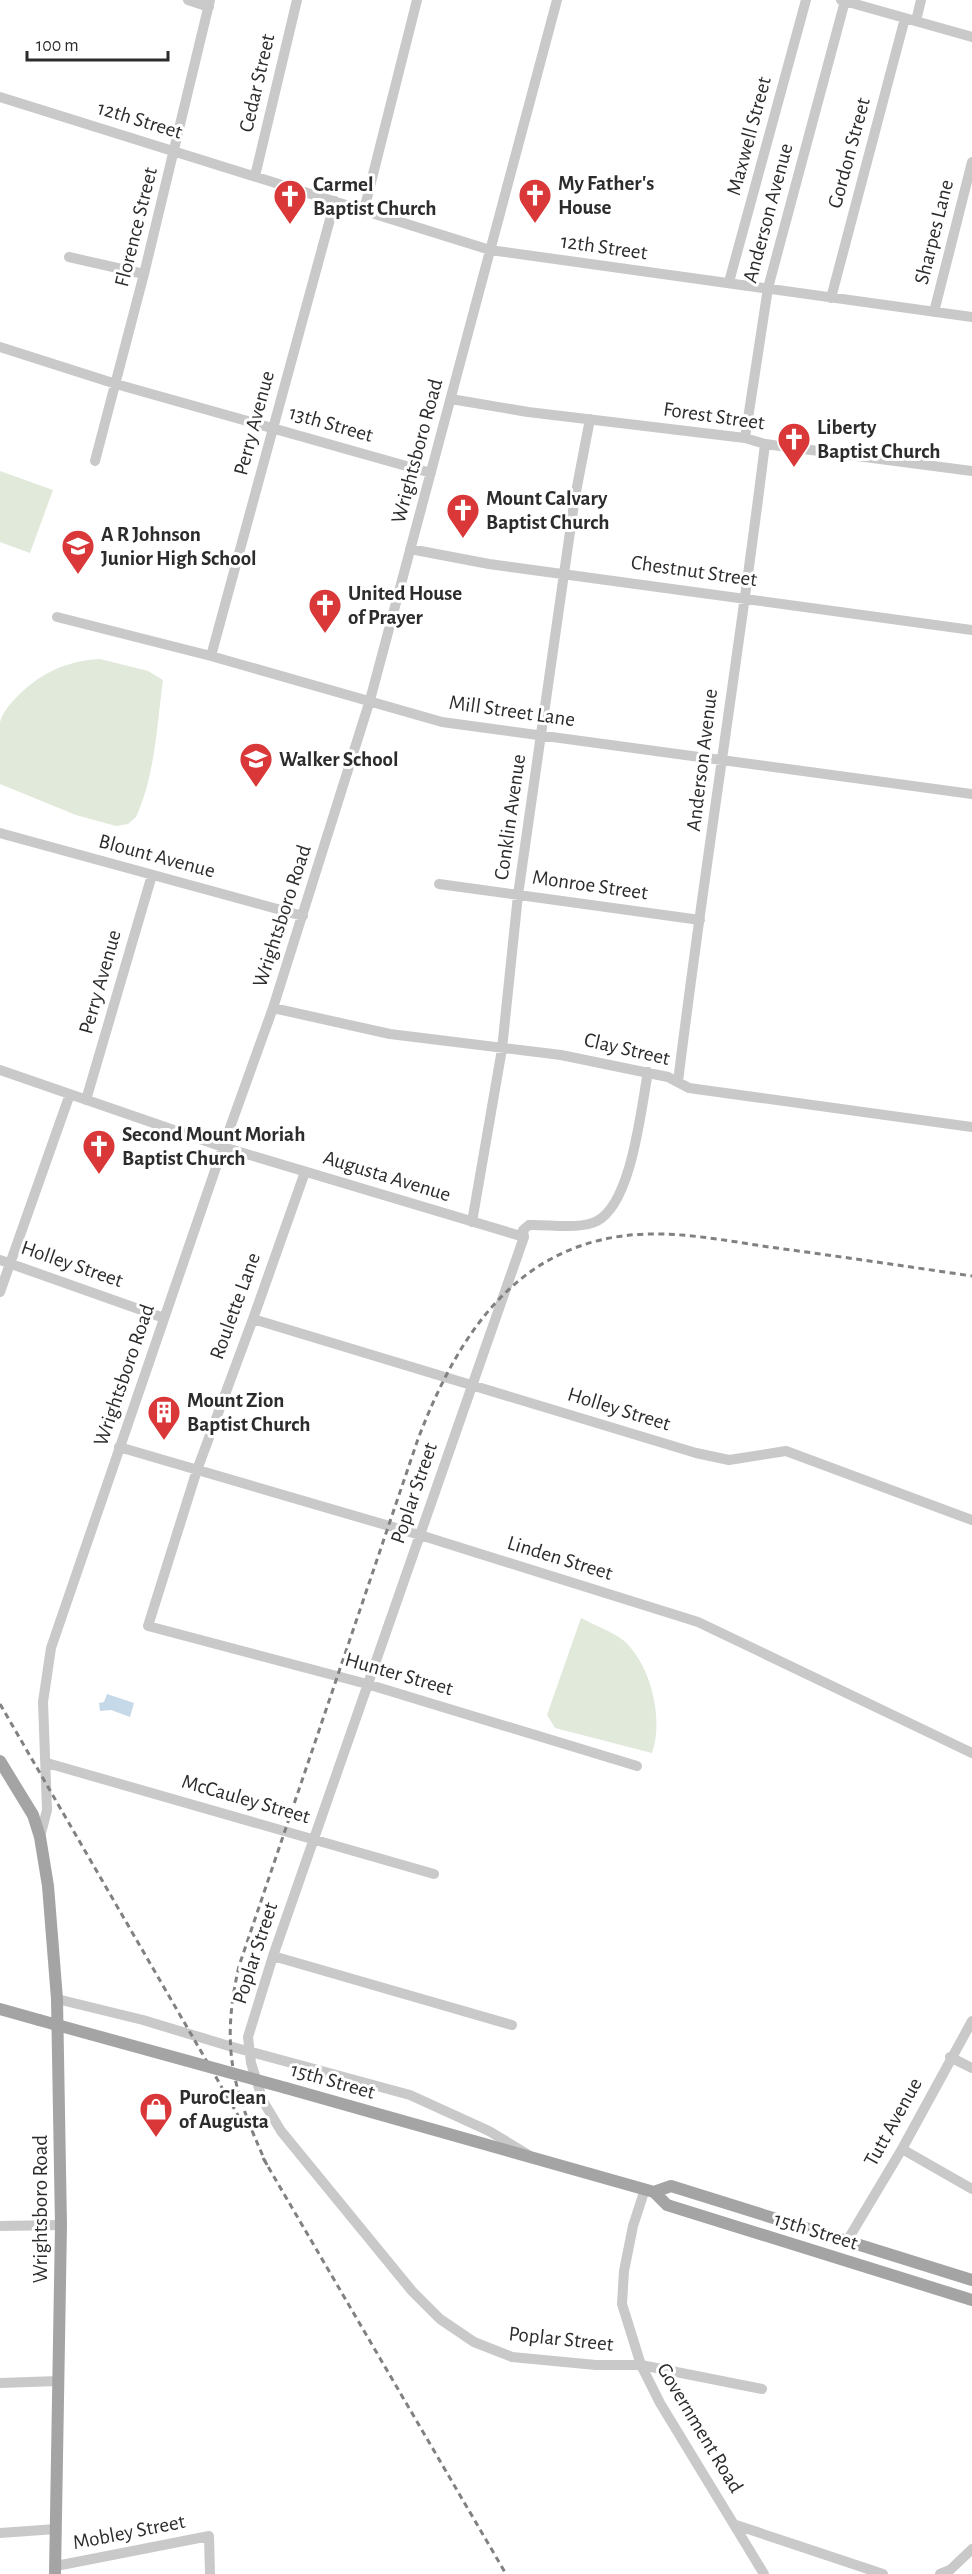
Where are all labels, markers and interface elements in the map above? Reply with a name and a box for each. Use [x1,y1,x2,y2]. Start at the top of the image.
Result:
scale bar [27,24,168,62]
street label: Cedar Street [235,32,279,134]
text: 100 m [36,37,79,55]
street label: Maxwell Street [723,74,775,198]
street label: Gordon Street [824,95,874,211]
street label: 12th Street [95,97,185,143]
street label: Anderson Avenue [739,141,797,285]
street label: Florence Street [111,165,161,289]
place label: My Father's House [558,173,654,218]
place label: Carmel Baptist Church [313,174,437,219]
church icon: My Father's House [517,177,553,224]
street label: Sharpes Lane [911,177,957,287]
church icon: Carmel Baptist Church [272,178,308,225]
street label: 12th Street [559,231,649,264]
street label: Perry Avenue [230,369,278,477]
street label: Wrightsboro Road [388,376,446,525]
street label: Forest Street [662,398,766,434]
street label: 13th Street [287,402,376,446]
place label: Liberty Baptist Church [817,417,941,462]
church icon: Liberty Baptist Church [776,421,812,468]
place label: Mount Calvary Baptist Church [486,488,610,533]
church icon: Mount Calvary Baptist Church [445,492,481,539]
place label: A R Johnson Junior High School [101,524,257,569]
school or university icon: A R Johnson Junior High School [60,528,96,575]
street label: Chestnut Street [630,552,759,590]
place label: United House of Prayer [348,583,462,628]
church icon: United House of Prayer [307,587,343,634]
street label: Anderson Avenue [683,688,721,832]
street label: Mill Street Lane [448,692,576,730]
school or university icon: Walker School [238,741,274,788]
place label: Walker School [279,749,398,770]
street label: Conklin Avenue [491,753,529,881]
street label: Blount Avenue [97,830,217,882]
street label: Wrightsboro Road [249,842,315,990]
street label: Monroe Street [531,866,649,904]
street label: Perry Avenue [75,928,125,1036]
street label: Clay Street [582,1029,672,1069]
place label: Second Mount Moriah Baptist Church [122,1124,305,1169]
church icon: Second Mount Moriah Baptist Church [81,1128,117,1175]
street label: Augusta Avenue [321,1147,453,1205]
street label: Holley Street [18,1237,126,1291]
street label: Roulette Lane [206,1250,264,1362]
street label: Wrightsboro Road [90,1301,158,1449]
street label: Holley Street [565,1383,673,1435]
place label: Mount Zion Baptist Church [187,1390,311,1435]
building icon: Mount Zion Baptist Church [146,1394,182,1441]
street label: Poplar Street [387,1439,441,1546]
street label: Linden Street [505,1532,615,1584]
street label: Hunter Street [343,1649,456,1700]
street label: McCauley Street [180,1771,313,1827]
street label: Poplar Street [229,1899,281,2006]
street label: 15th Street [289,2059,378,2103]
street label: Tutt Avenue [860,2074,926,2170]
place label: PuroClean of Augusta [179,2087,269,2132]
shop icon: PuroClean of Augusta [138,2091,174,2138]
street label: Wrightsboro Road [30,2135,51,2283]
street label: 15th Street [772,2208,861,2254]
street label: Poplar Street [507,2323,615,2355]
street label: Government Road [653,2360,747,2497]
street label: Mobley Street [71,2511,187,2553]

